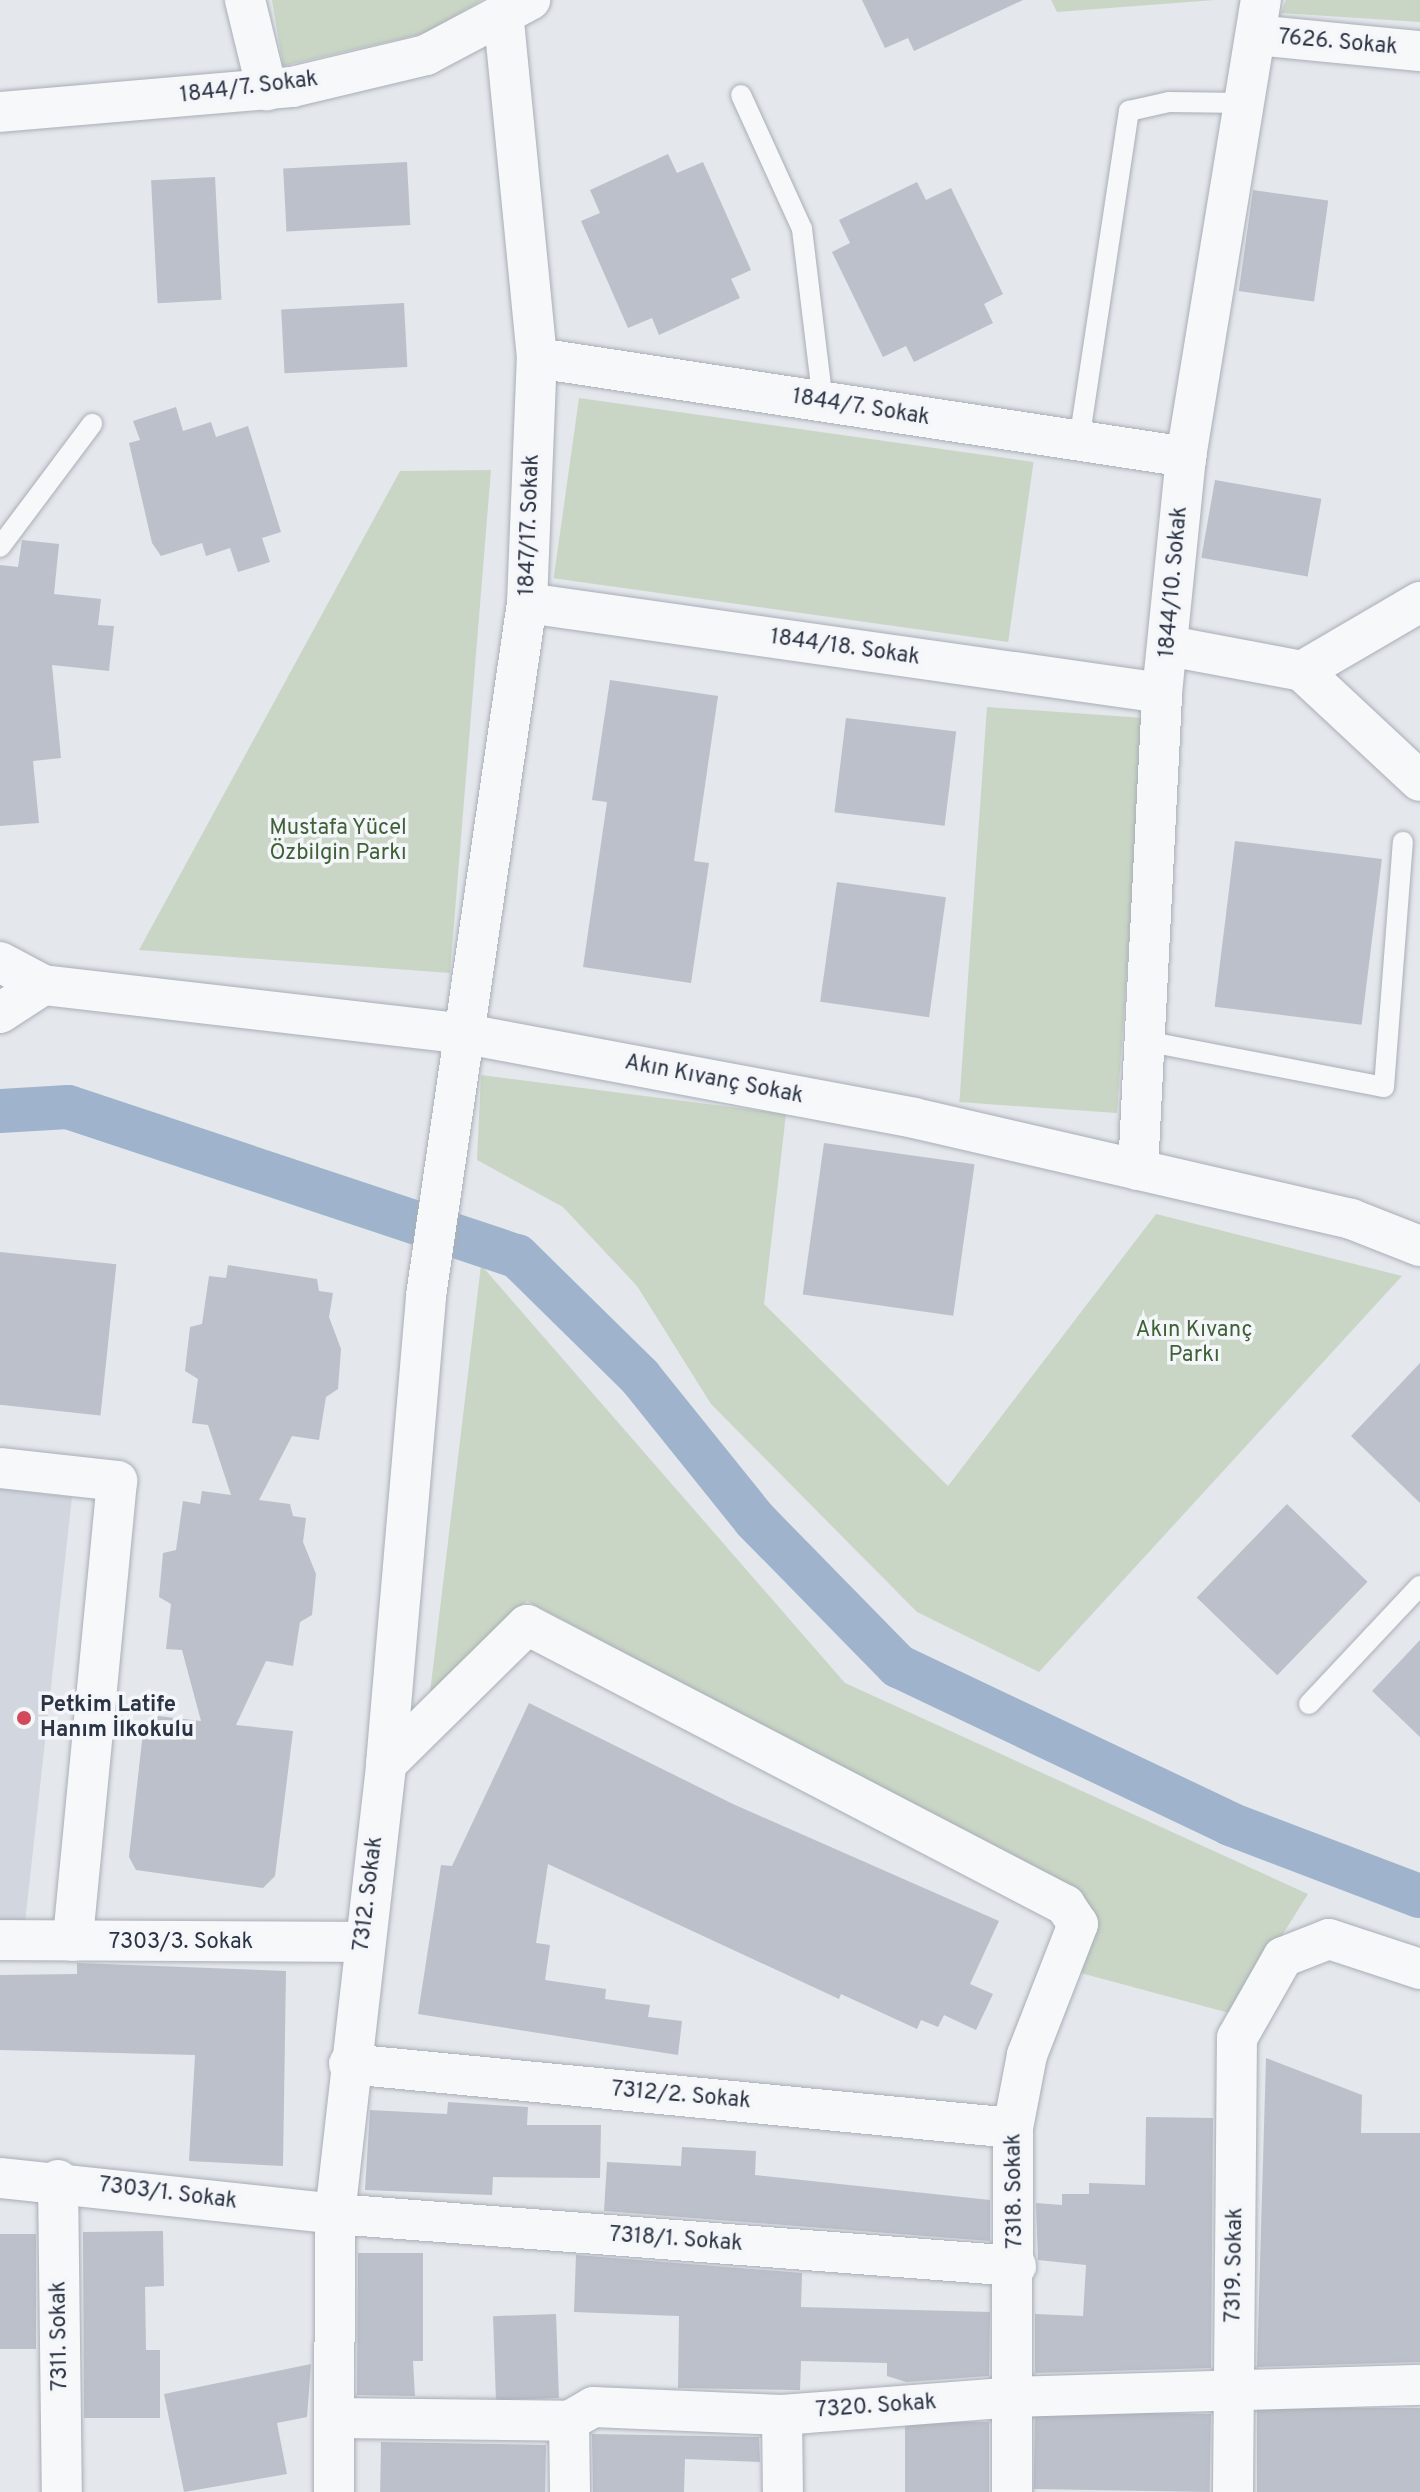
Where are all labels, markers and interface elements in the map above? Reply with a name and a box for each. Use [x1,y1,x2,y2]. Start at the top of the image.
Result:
street label: 7626. Sokak [1277,25,1399,61]
street label: 1844/7. Sokak [178,66,320,110]
street label: 1844/7. Sokak [790,384,932,432]
street label: 1847/17. Sokak [514,454,546,596]
street label: 1844/10. Sokak [1154,505,1194,659]
street label: 1844/18. Sokak [768,624,922,672]
park label: Mustafa Yücel Özbilgin Parkı [269,815,407,866]
street label: Akın Kıvanç Sokak [622,1050,806,1110]
park label: Akın Kıvanç Parkı [1136,1317,1252,1368]
place label: Petkim Latife Hanım İlkokulu [40,1692,194,1744]
marker: Petkim Latife Hanım İlkokulu [15,1709,33,1727]
street label: 7312. Sokak [349,1835,389,1953]
street label: 7303/3. Sokak [109,1930,253,1956]
street label: 7312/2. Sokak [610,2077,752,2115]
street label: 7318. Sokak [1001,2133,1029,2249]
street label: 7303/1. Sokak [97,2172,239,2216]
street label: 7319. Sokak [1221,2207,1249,2323]
street label: 7318/1. Sokak [608,2222,744,2258]
street label: 7311. Sokak [46,2281,74,2391]
street label: 7320. Sokak [815,2390,937,2424]

